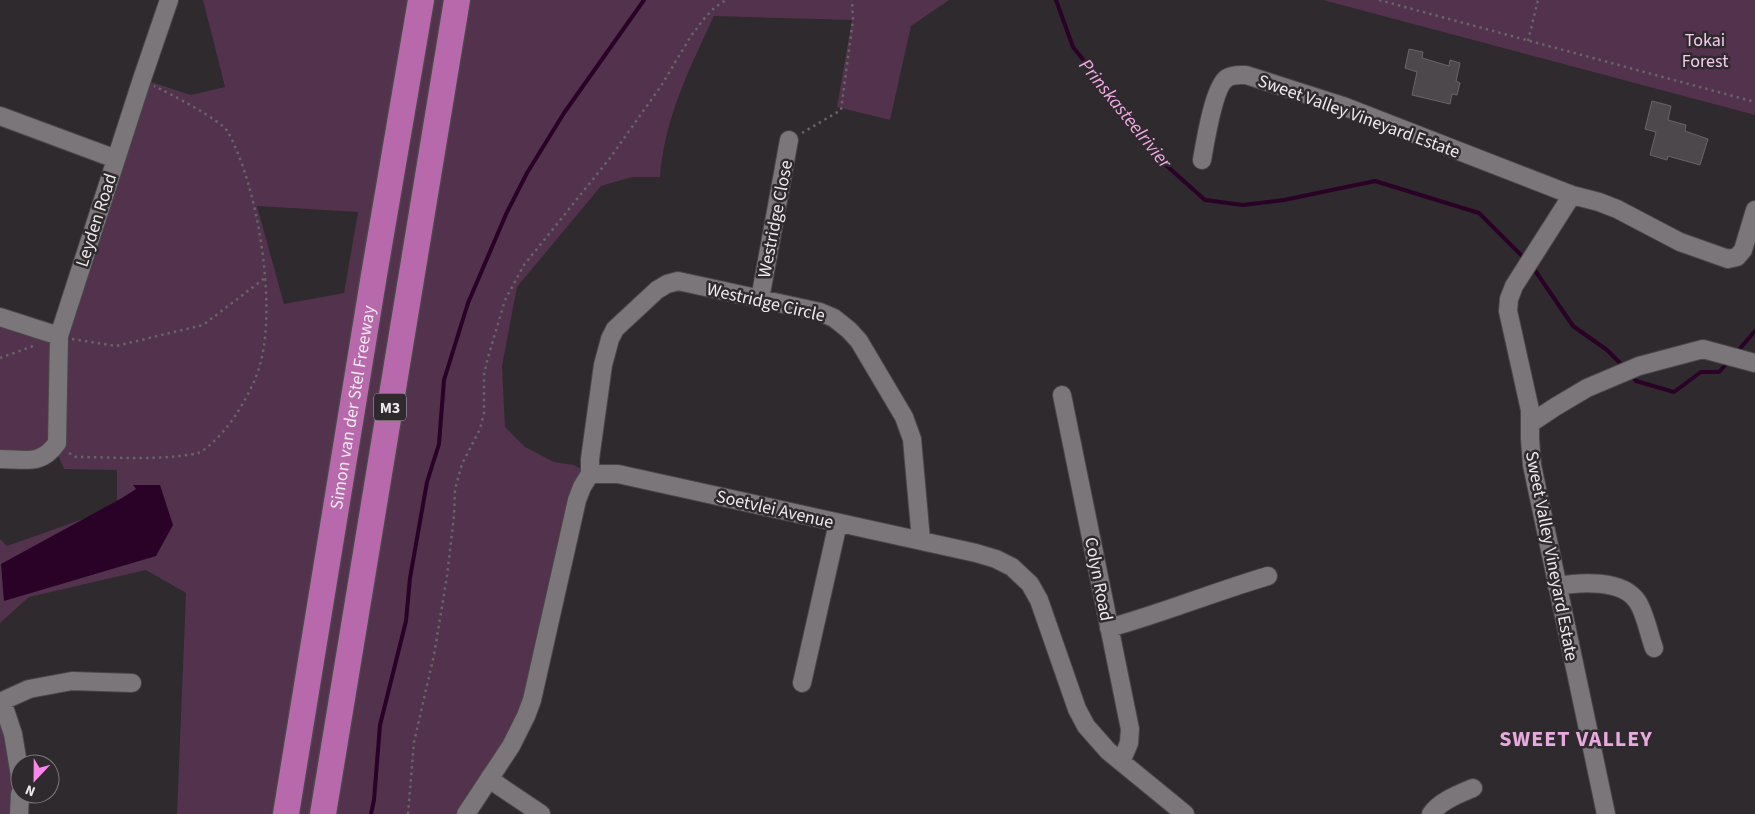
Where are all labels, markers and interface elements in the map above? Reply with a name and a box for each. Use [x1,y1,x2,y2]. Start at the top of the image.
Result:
park label: Tokai Forest [1682,28,1728,74]
water label: Prinskasteelrivier [1072,53,1178,176]
street label: Sweet Valley Vineyard Estate [1254,68,1463,165]
street label: Westridge Close [752,158,799,280]
street label: Leyden Road [70,170,123,270]
street label: Westridge Circle [704,277,828,328]
street label: Simon van der Stel Freeway [324,303,382,511]
road number: M3 [374,394,406,421]
street label: Sweet Valley Vineyard Estate [1519,449,1584,663]
street label: Soetvlei Avenue [714,484,836,535]
street label: Colyn Road [1078,535,1119,623]
district label: SWEET VALLEY [1499,723,1653,755]
north arrow [10,754,60,804]
text: N [22,779,39,801]

